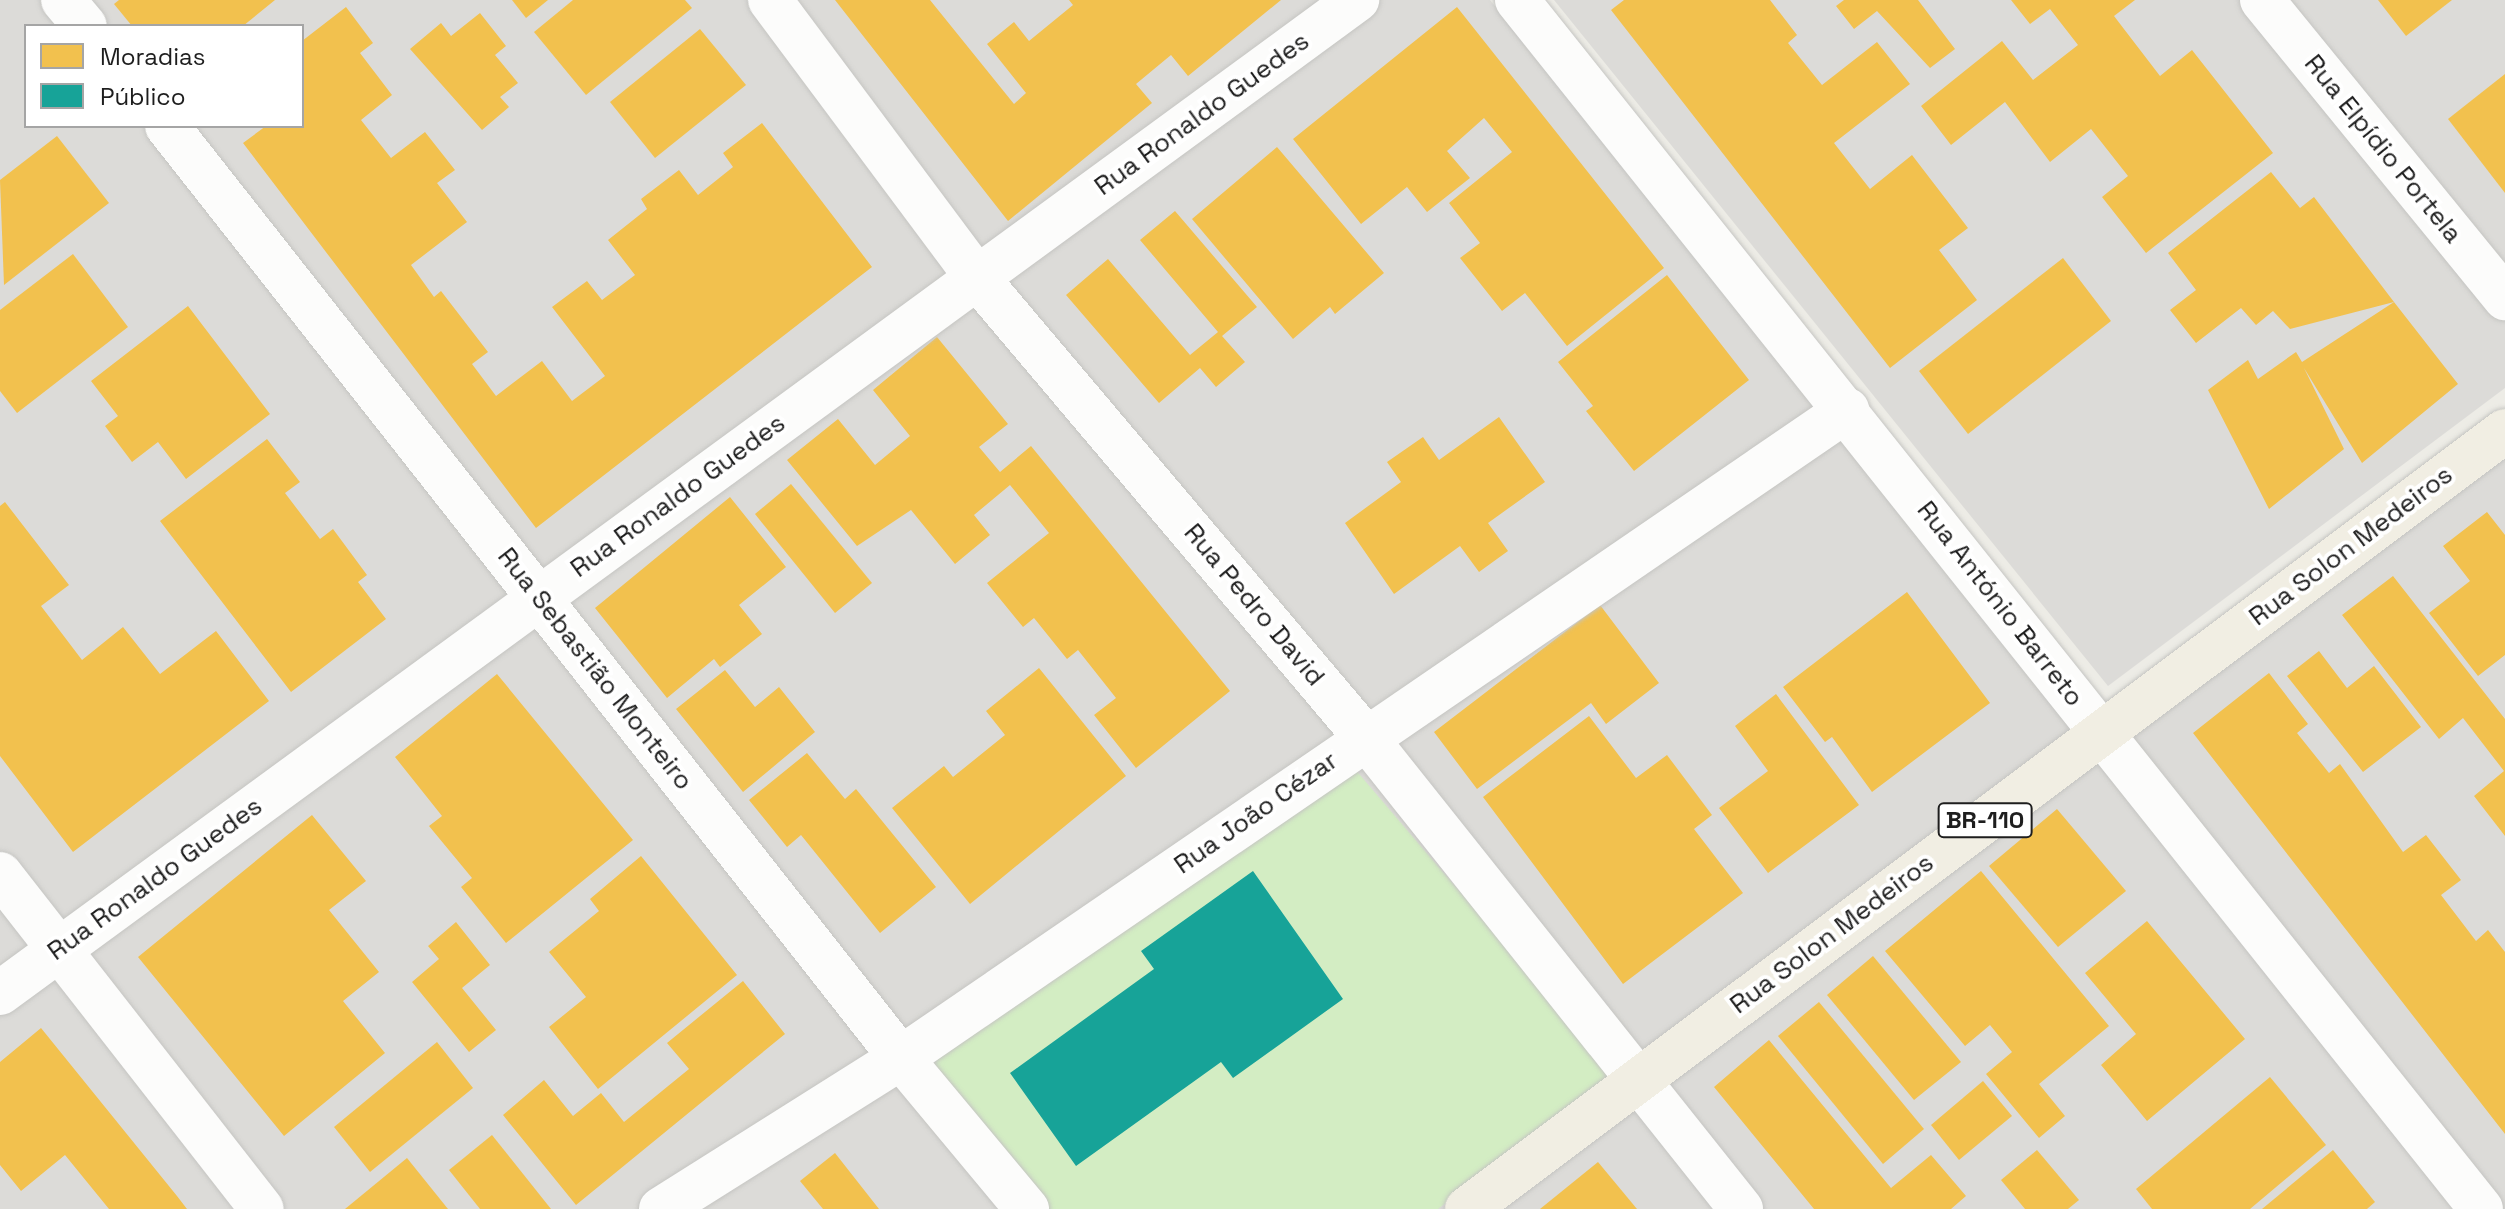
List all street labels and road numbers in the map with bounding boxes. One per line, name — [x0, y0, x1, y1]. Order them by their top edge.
street label: Rua Ronaldo Guedes — [1089, 26, 1315, 202]
street label: Rua Elpídio Portela — [2297, 49, 2469, 249]
street label: Rua Ronaldo Guedes — [565, 408, 791, 584]
street label: Rua Solon Medeiros — [2243, 459, 2459, 633]
street label: Rua António Barreto — [1910, 495, 2090, 713]
street label: Rua Pedro David — [1177, 518, 1331, 692]
street label: Rua Sebastião Monteiro — [491, 542, 699, 796]
street label: Rua João Cézar — [1168, 745, 1344, 881]
street label: Rua Ronaldo Guedes — [42, 791, 268, 967]
road number: BR-110 — [1937, 800, 2033, 840]
street label: Rua Solon Medeiros — [1724, 847, 1940, 1021]

